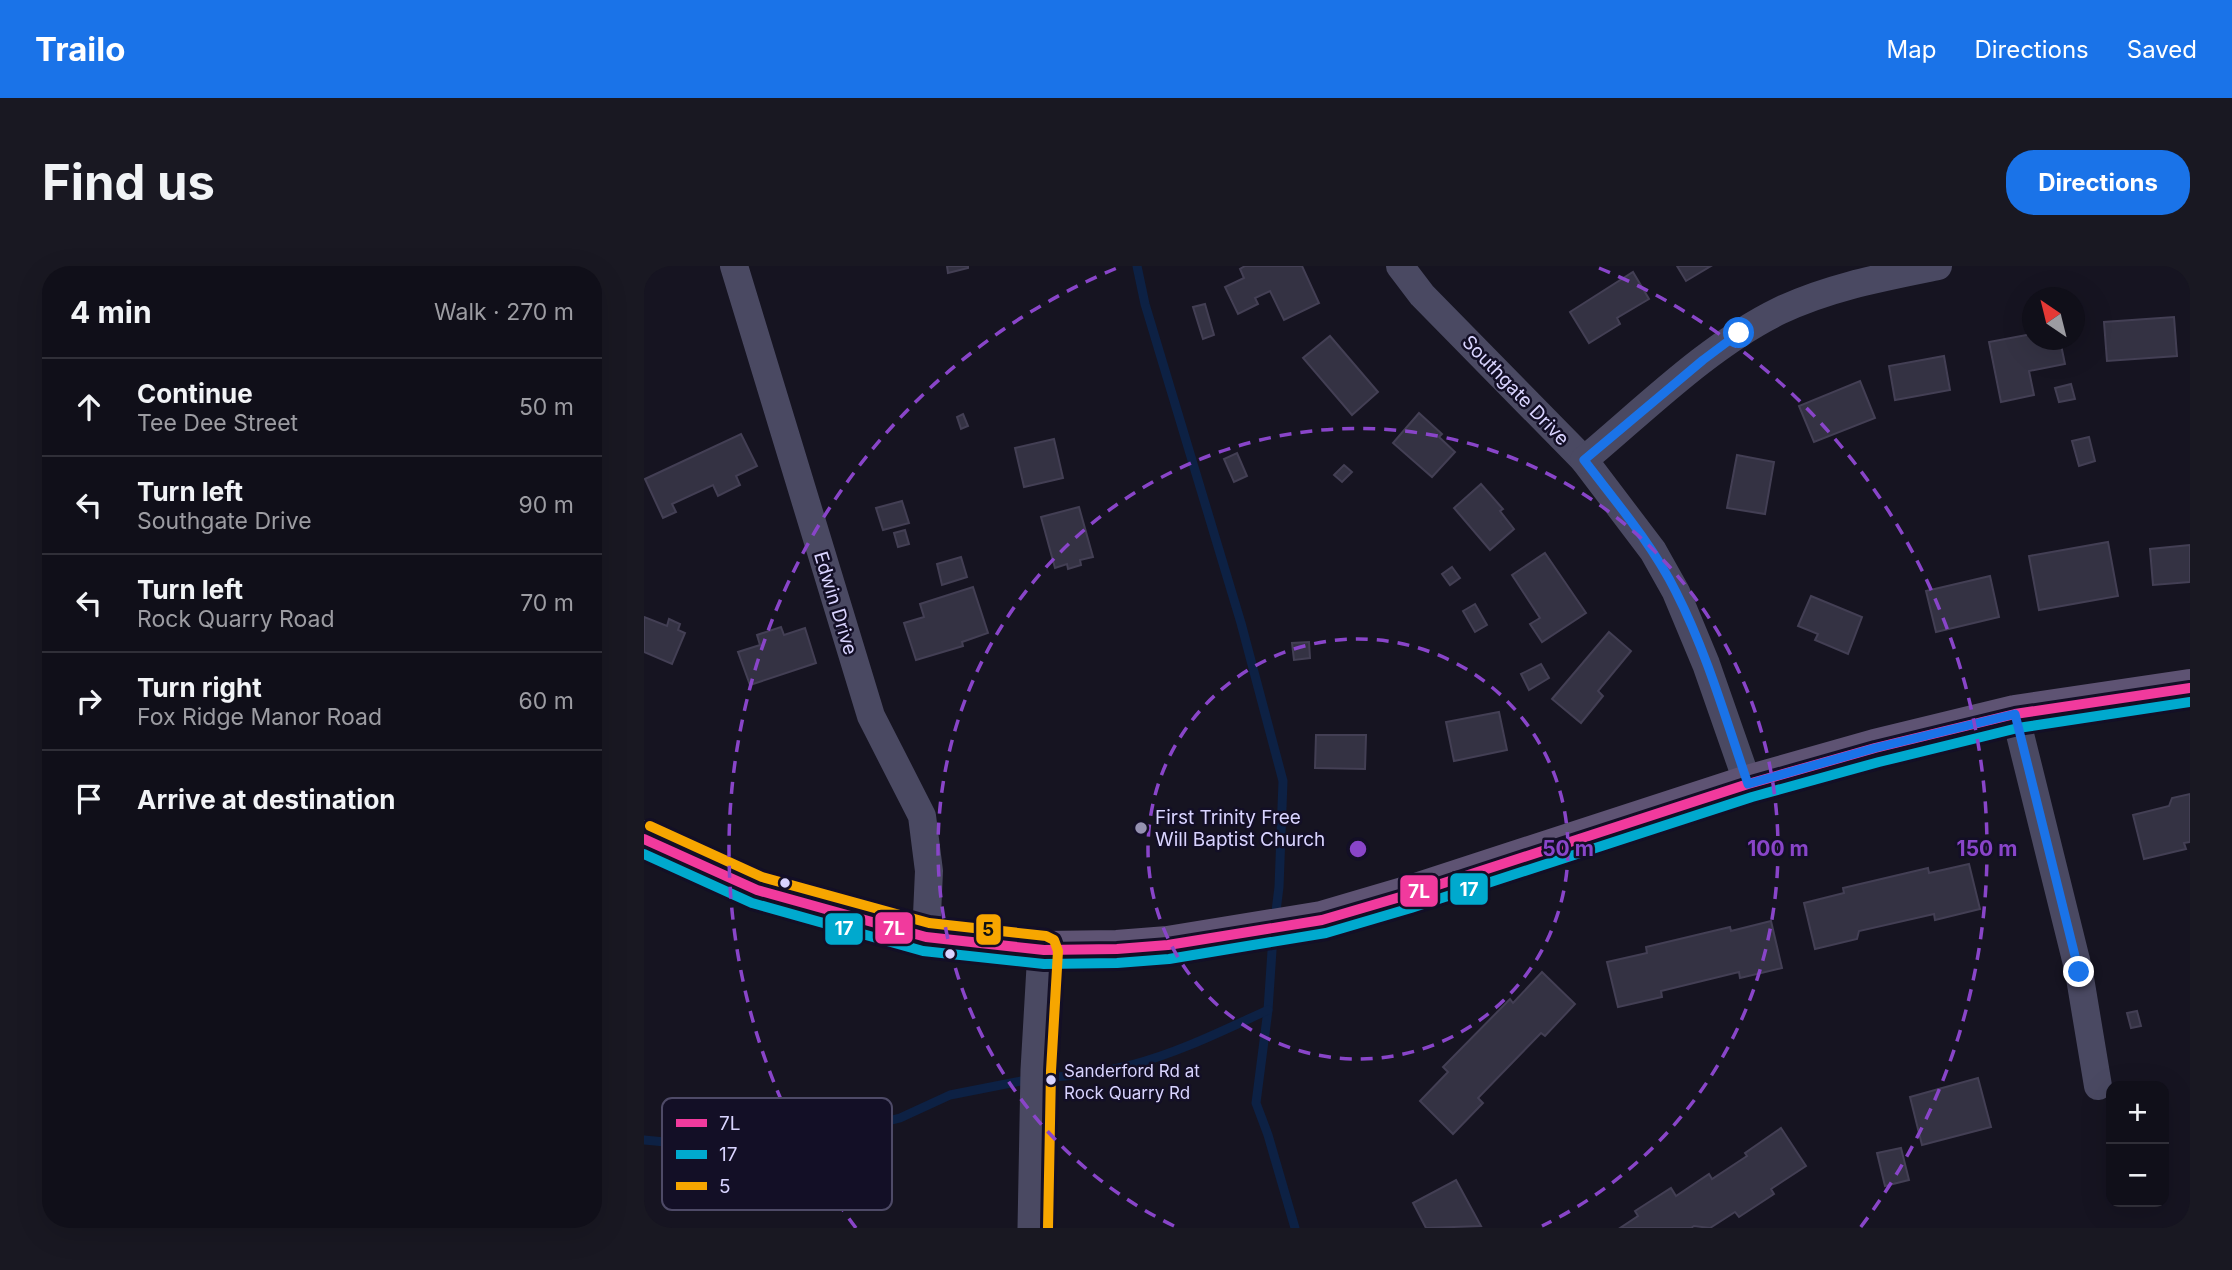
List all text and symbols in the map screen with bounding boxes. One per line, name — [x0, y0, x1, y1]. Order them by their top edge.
text: Trailo — [35, 29, 125, 69]
text: Map — [1887, 35, 1936, 64]
text: Directions — [1974, 35, 2089, 64]
text: Saved — [2127, 35, 2197, 64]
button: Directions — [2006, 150, 2190, 215]
text: Find us — [42, 153, 215, 212]
north arrow — [2022, 287, 2085, 350]
text: 4 min — [70, 294, 152, 330]
text: Walk · 270 m — [434, 298, 574, 326]
route start — [1723, 317, 1754, 348]
street label: Southgate Drive — [1457, 330, 1574, 450]
text: Continue — [137, 378, 253, 409]
icon: ahead — [70, 388, 108, 426]
text: 50 m — [519, 393, 574, 421]
text: Tee Dee Street — [137, 409, 298, 437]
text: Turn left — [137, 476, 243, 507]
icon: left — [70, 486, 108, 524]
text: 90 m — [519, 491, 574, 519]
text: Southgate Drive — [137, 507, 312, 535]
street label: Edwin Drive — [809, 549, 862, 658]
text: Turn left — [137, 574, 243, 605]
icon: left — [70, 584, 108, 622]
text: 70 m — [520, 589, 574, 617]
text: Rock Quarry Road — [137, 605, 335, 633]
text: Turn right — [137, 672, 262, 703]
icon: right — [70, 682, 108, 720]
text: 60 m — [519, 687, 574, 715]
text: Fox Ridge Manor Road — [137, 703, 382, 731]
icon: arrive — [70, 780, 108, 818]
text: Arrive at destination — [137, 784, 396, 815]
place label: First Trinity Free Will Baptist Church — [1155, 806, 1325, 851]
marker: First Trinity Free Will Baptist Church — [1133, 820, 1149, 836]
text: 50 m — [1542, 836, 1594, 861]
text: 100 m — [1747, 836, 1809, 861]
text: 150 m — [1957, 836, 2017, 861]
centre of rings — [1346, 837, 1370, 861]
line badge: 17 — [1449, 872, 1489, 906]
line badge: 7L — [1399, 874, 1439, 908]
unlabelled marker — [778, 876, 792, 890]
text: 17 — [1459, 878, 1479, 901]
text: 7L — [1408, 880, 1430, 903]
line badge: 7L — [874, 911, 914, 945]
line badge: 17 — [824, 912, 864, 946]
line badge: 5 — [975, 913, 1002, 946]
text: 17 — [834, 917, 854, 940]
text: 7L — [883, 917, 905, 940]
text: 5 — [982, 918, 994, 941]
unlabelled marker — [943, 947, 957, 961]
route end — [2063, 956, 2094, 987]
place label: Sanderford Rd at Rock Quarry Rd — [1064, 1061, 1200, 1103]
marker: Sanderford Rd at Rock Quarry Rd — [1044, 1073, 1058, 1087]
map controls — [2106, 1081, 2169, 1207]
button: + — [2106, 1081, 2169, 1144]
legend — [662, 1098, 892, 1210]
text: 7L — [719, 1112, 741, 1135]
text: 17 — [719, 1143, 737, 1166]
button: − — [2106, 1144, 2169, 1207]
text: 5 — [719, 1175, 731, 1198]

